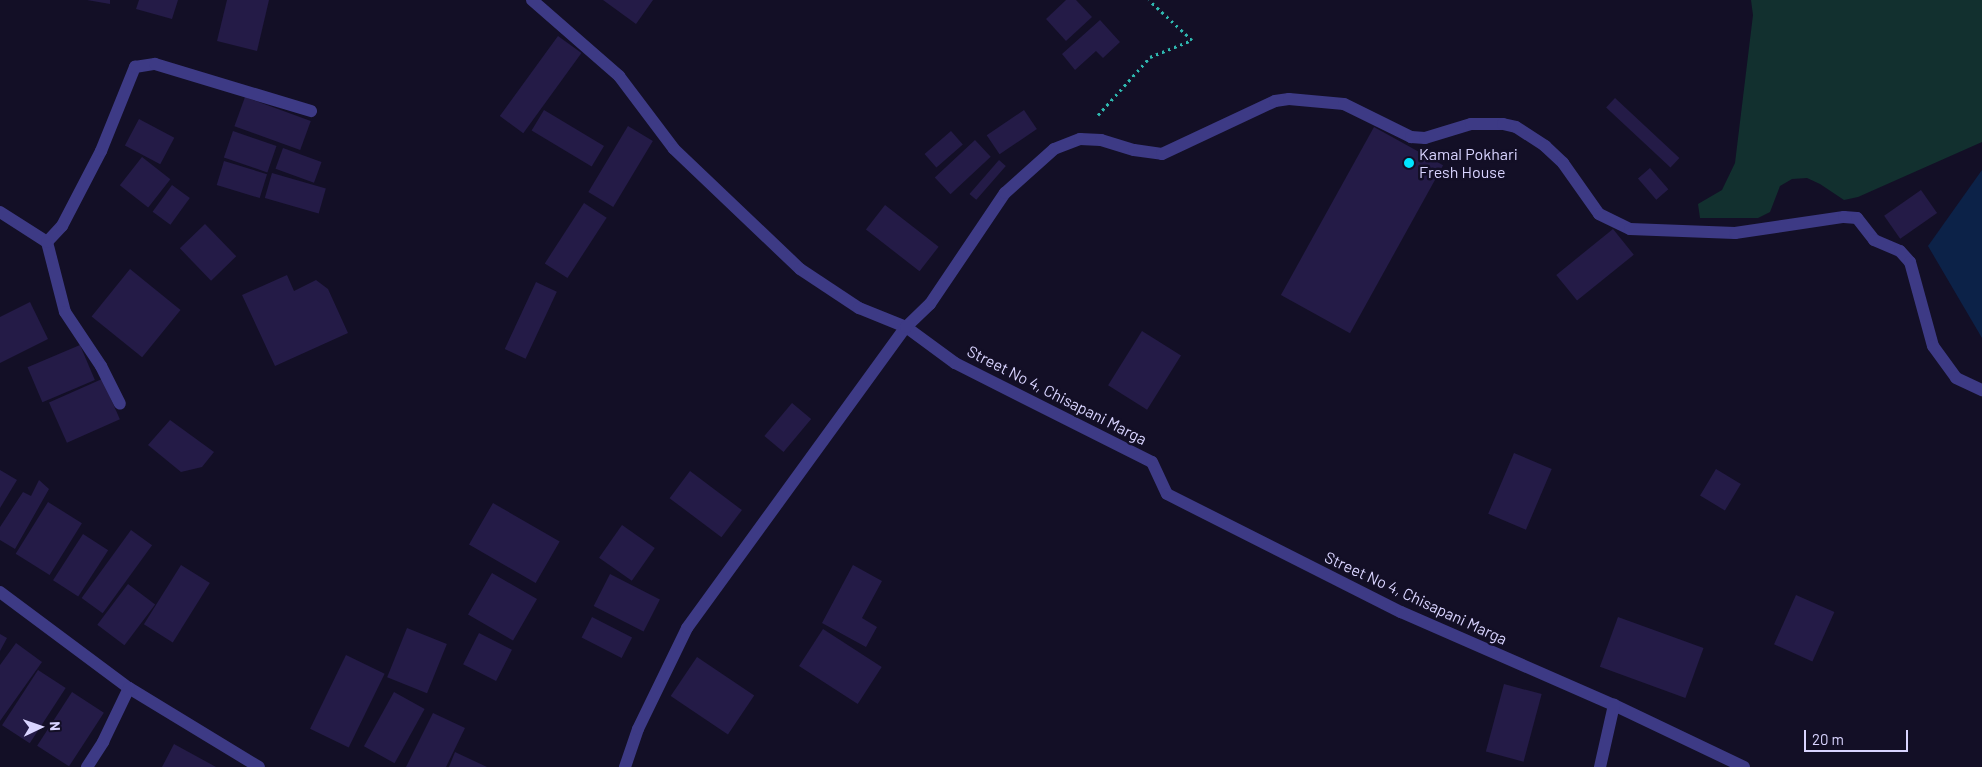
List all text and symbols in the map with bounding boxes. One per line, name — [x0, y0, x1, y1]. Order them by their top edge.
place label: Kamal Pokhari Fresh House — [1419, 144, 1518, 182]
marker: Kamal Pokhari Fresh House — [1403, 157, 1415, 169]
street label: Street No 4, Chisapani Marga — [964, 341, 1150, 449]
street label: Street No 4, Chisapani Marga — [1322, 547, 1510, 649]
north arrow — [15, 702, 65, 752]
scale bar — [1807, 720, 1911, 752]
text: N — [47, 721, 64, 731]
text: 20 m — [1812, 730, 1844, 748]

